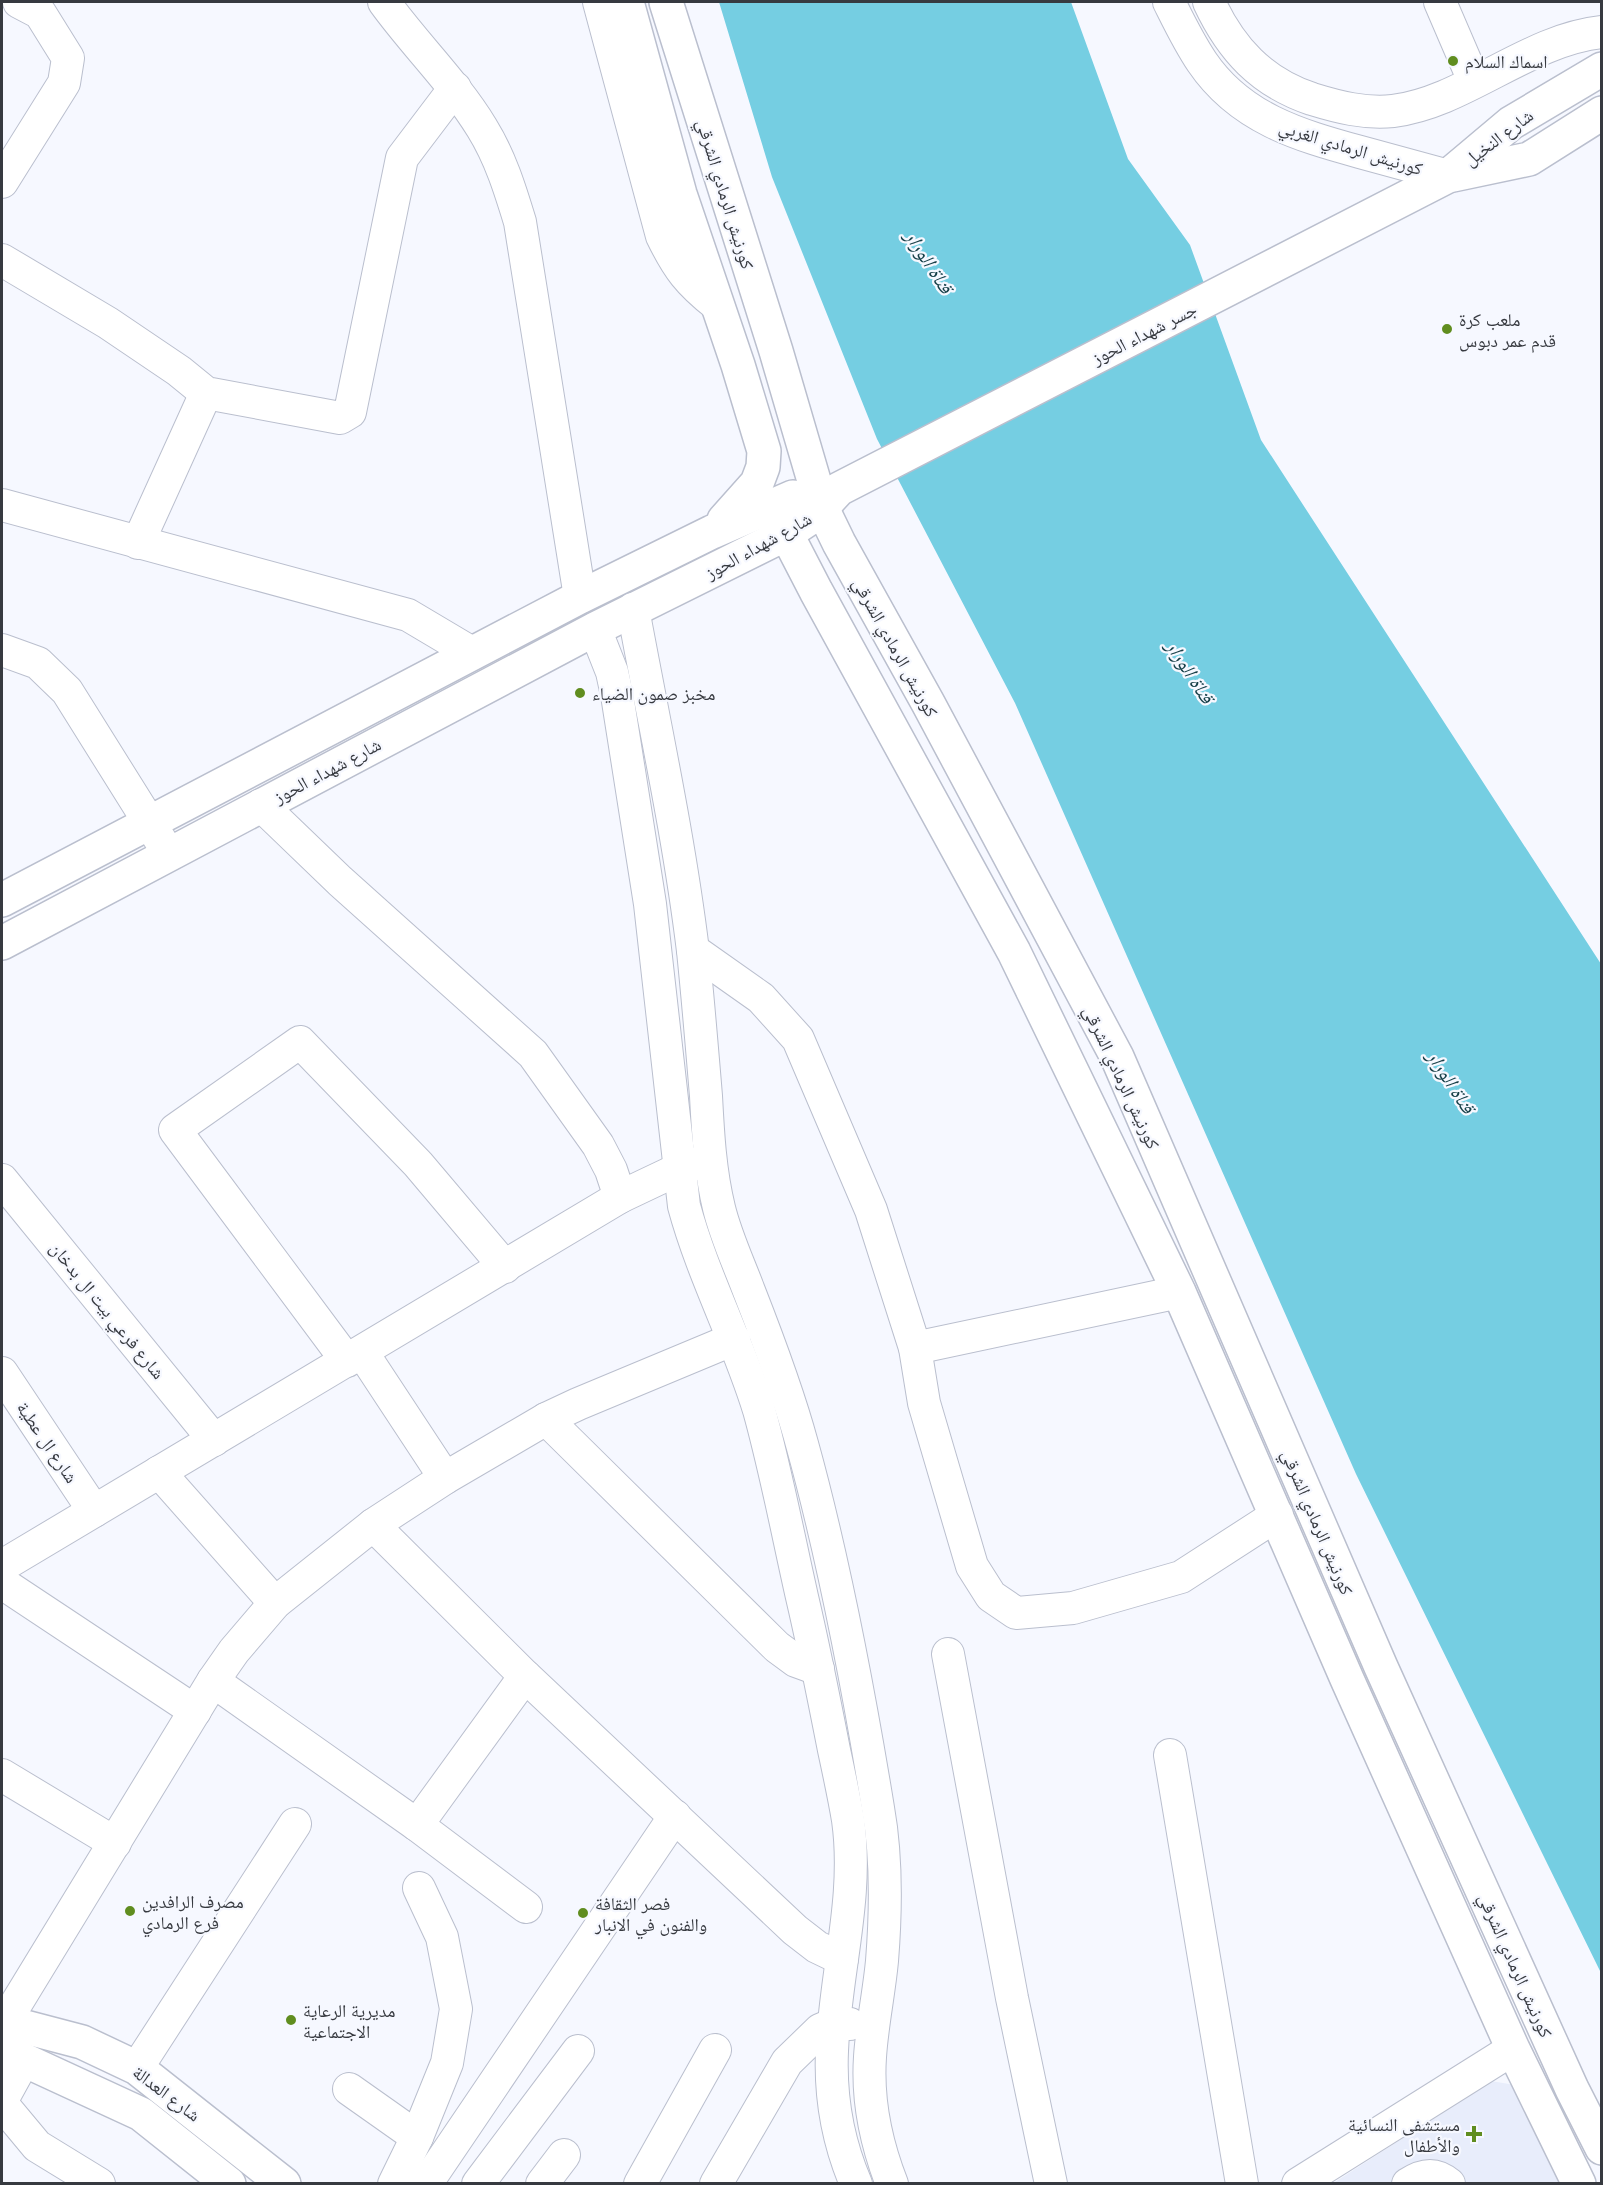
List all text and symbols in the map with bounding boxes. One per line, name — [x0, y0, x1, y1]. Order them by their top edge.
place label: اسماك السلام — [1465, 50, 1548, 74]
marker: اسماك السلام — [1446, 54, 1460, 68]
street label: شارع النخيل — [1459, 104, 1538, 171]
street label: كورنيش الرمادي الغربي — [1275, 115, 1426, 184]
street label: كورنيش الرمادي الشرقي — [688, 116, 759, 274]
water label: قناة الورار — [899, 223, 961, 300]
street label: جسر شهداء الحوز — [1087, 297, 1200, 369]
place label: ملعب كرة قدم عمر دبوس — [1459, 308, 1556, 353]
marker: ملعب كرة قدم عمر دبوس — [1440, 322, 1454, 336]
street label: شارع شهداء الحوز — [700, 507, 816, 585]
street label: كورنيش الرمادي الشرقي — [845, 574, 944, 723]
water label: قناة الورار — [1160, 633, 1222, 710]
place label: مخبز صمون الضياء — [592, 682, 716, 705]
marker: مخبز صمون الضياء — [573, 686, 587, 700]
street label: شارع شهداء الحوز — [269, 733, 385, 809]
street label: كورنيش الرمادي الشرقي — [1075, 1002, 1165, 1155]
water label: قناة الورار — [1421, 1043, 1483, 1120]
street label: شارع فرعي بيت ال بدخان — [42, 1237, 170, 1386]
street label: شارع ال عطية — [12, 1397, 83, 1487]
street label: كورنيش الرمادي الشرقي — [1273, 1446, 1359, 1600]
street label: كورنيش الرمادي الشرقي — [1470, 1889, 1558, 2043]
place label: مصرف الرافدين فرع الرمادي — [142, 1890, 244, 1938]
place label: فصر الثقافة والفنون في الانبار — [594, 1892, 707, 1940]
marker: مصرف الرافدين فرع الرمادي — [123, 1904, 137, 1918]
marker: فصر الثقافة والفنون في الانبار — [576, 1906, 590, 1920]
place label: مديرية الرعاية الاجتماعية — [303, 1999, 395, 2042]
marker: مديرية الرعاية الاجتماعية — [284, 2013, 298, 2027]
street label: شارع العدالة — [128, 2060, 205, 2126]
place label: مستشفى النسائية والأطفال — [1348, 2113, 1460, 2157]
marker: مستشفى النسائية والأطفال — [1465, 2125, 1483, 2143]

